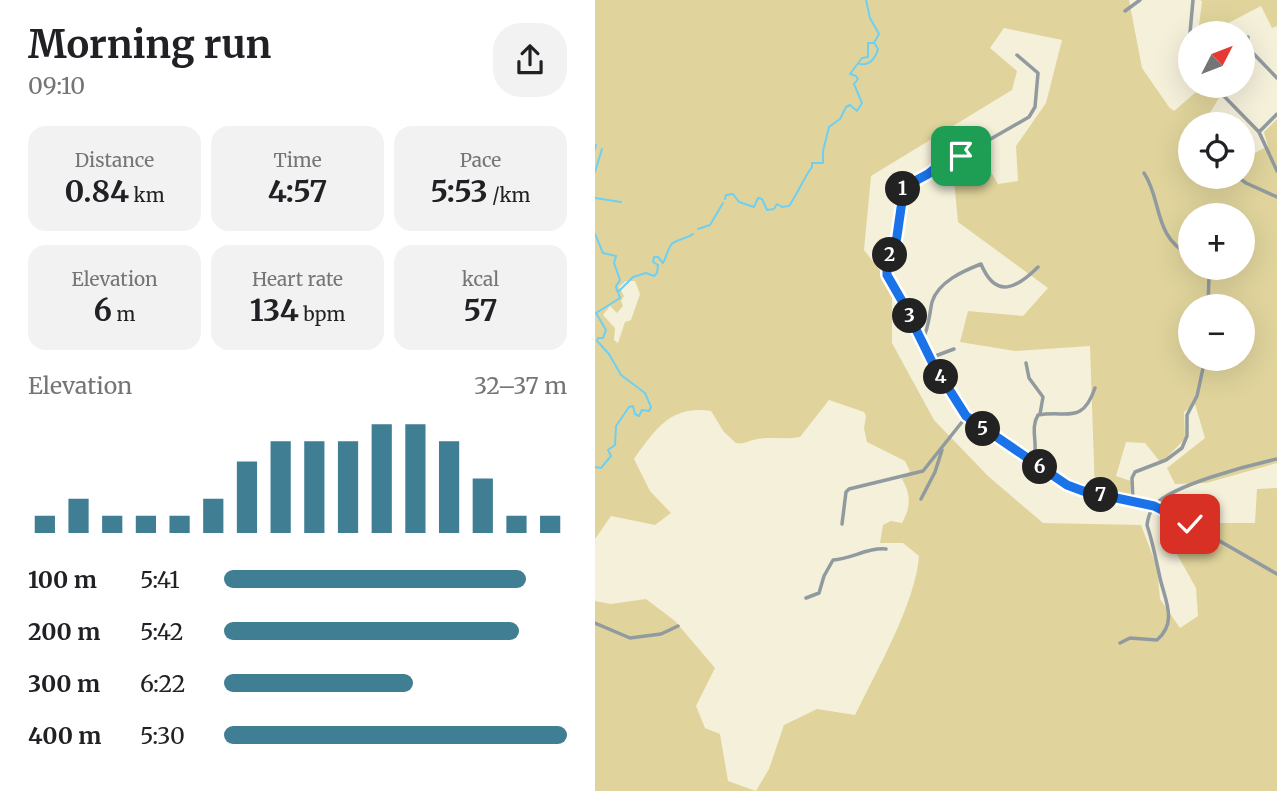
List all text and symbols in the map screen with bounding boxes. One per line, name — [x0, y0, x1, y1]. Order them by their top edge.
text: Morning run — [28, 21, 271, 68]
north arrow — [1178, 21, 1255, 98]
map controls — [1178, 21, 1255, 371]
button: share — [493, 23, 567, 97]
text: 09:10 — [28, 71, 85, 100]
button: locate — [1178, 112, 1255, 189]
pin — [931, 126, 991, 186]
icon: arrive — [942, 137, 980, 175]
text: Distance — [75, 148, 154, 172]
text: Time — [273, 148, 322, 172]
text: Pace — [460, 148, 501, 172]
text: 0.84 — [64, 172, 129, 210]
text: 4:57 — [268, 172, 327, 210]
text: 5:53 — [431, 172, 488, 210]
pin: 1 — [885, 172, 921, 206]
text: 1 — [898, 176, 907, 200]
text: km — [129, 183, 165, 207]
text: /km — [488, 183, 531, 207]
button: + — [1178, 203, 1255, 280]
pin: 2 — [873, 238, 907, 272]
text: 2 — [884, 242, 895, 266]
text: Elevation — [71, 267, 158, 291]
text: Heart rate — [252, 267, 343, 291]
text: kcal — [462, 267, 499, 291]
text: 6 — [94, 291, 112, 329]
text: 134 — [250, 291, 299, 329]
text: 57 — [463, 291, 498, 329]
button: − — [1178, 294, 1255, 371]
pin: 3 — [893, 298, 927, 334]
text: m — [112, 302, 135, 326]
text: bpm — [299, 302, 345, 326]
text: 3 — [904, 303, 915, 327]
pin: 4 — [923, 360, 959, 394]
text: 4 — [934, 364, 947, 388]
text: Elevation — [28, 371, 132, 400]
text: 32–37 m — [474, 371, 567, 400]
pin: 5 — [965, 412, 1001, 446]
text: 5 — [977, 416, 988, 440]
pin: 6 — [1023, 449, 1057, 484]
text: 6 — [1034, 454, 1045, 478]
pin: 7 — [1084, 477, 1119, 512]
text: 7 — [1095, 482, 1106, 506]
pin — [1160, 494, 1220, 554]
icon: check — [1171, 505, 1209, 543]
text: 100 m — [28, 565, 97, 594]
text: 5:41 — [140, 565, 180, 594]
text: 200 m — [28, 617, 100, 646]
text: 5:42 — [140, 617, 183, 646]
text: 300 m — [28, 669, 100, 698]
text: 6:22 — [140, 669, 185, 698]
text: 400 m — [28, 721, 102, 750]
text: 5:30 — [140, 721, 185, 750]

